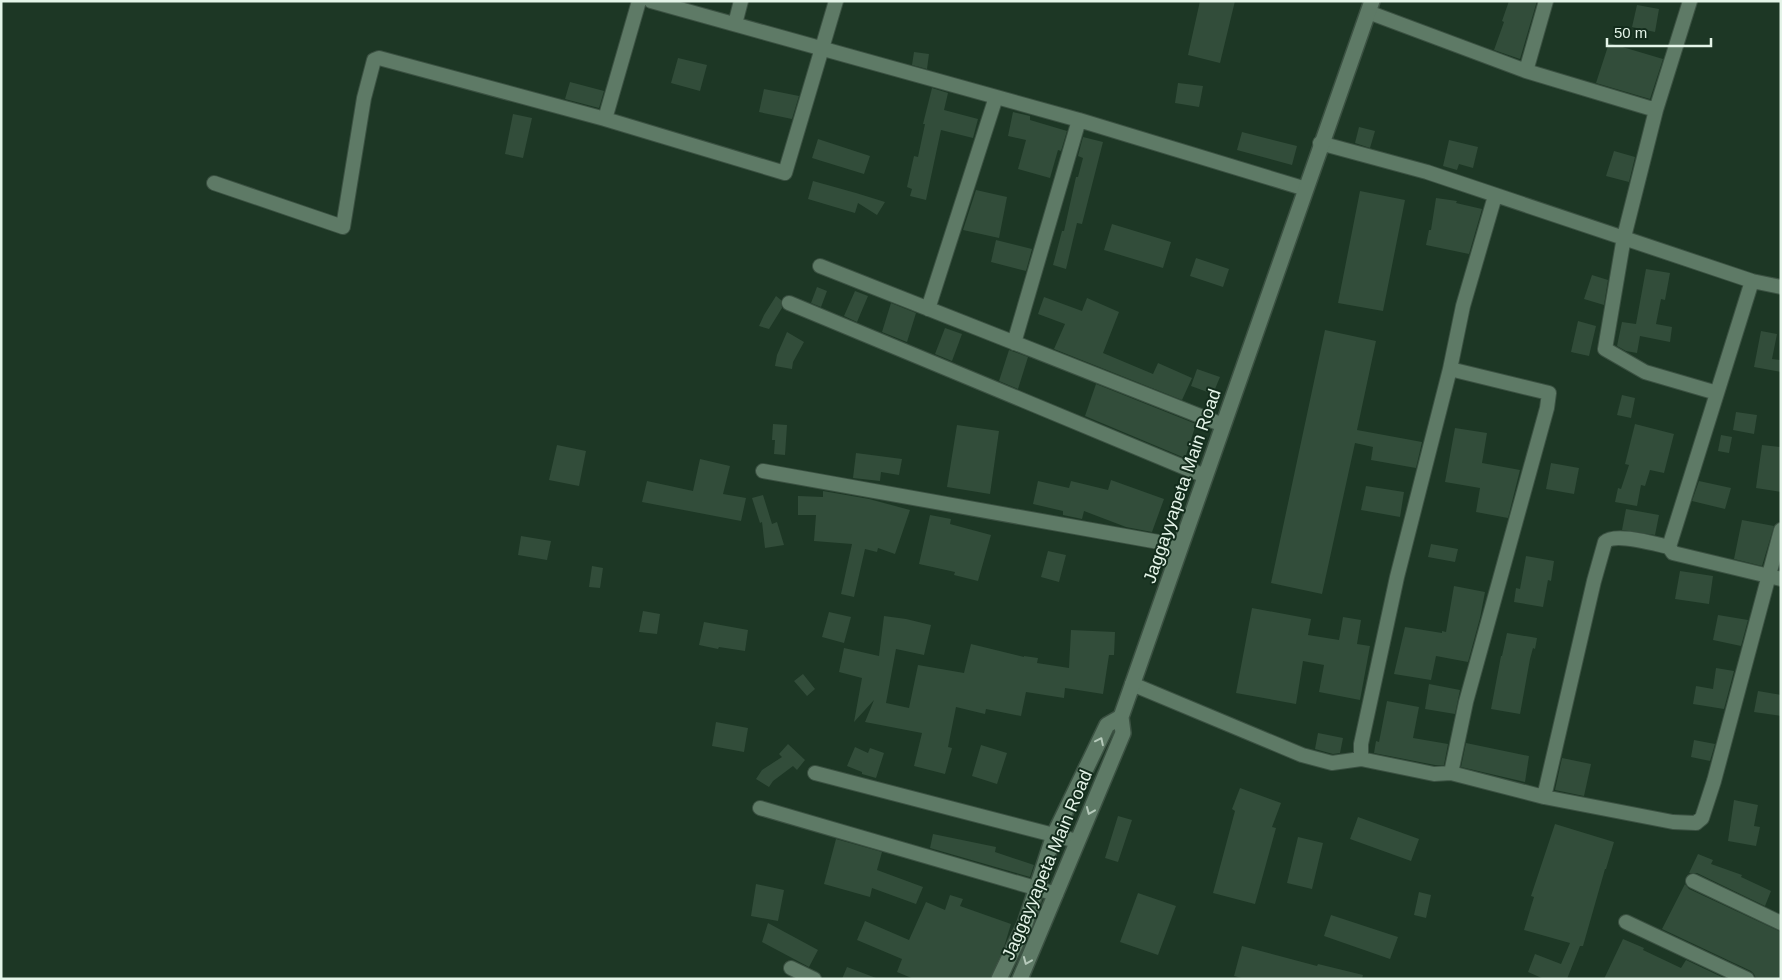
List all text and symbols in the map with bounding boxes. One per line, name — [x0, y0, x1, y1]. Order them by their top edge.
scale bar — [1607, 15, 1711, 47]
text: 50 m — [1614, 24, 1647, 41]
street label: Jaggayyapeta Main Road — [1139, 386, 1225, 586]
one-way arrow — [1093, 737, 1104, 746]
street label: Jaggayyapeta Main Road — [998, 767, 1096, 963]
one-way arrow — [1085, 806, 1096, 815]
one-way arrow — [1023, 956, 1033, 965]

